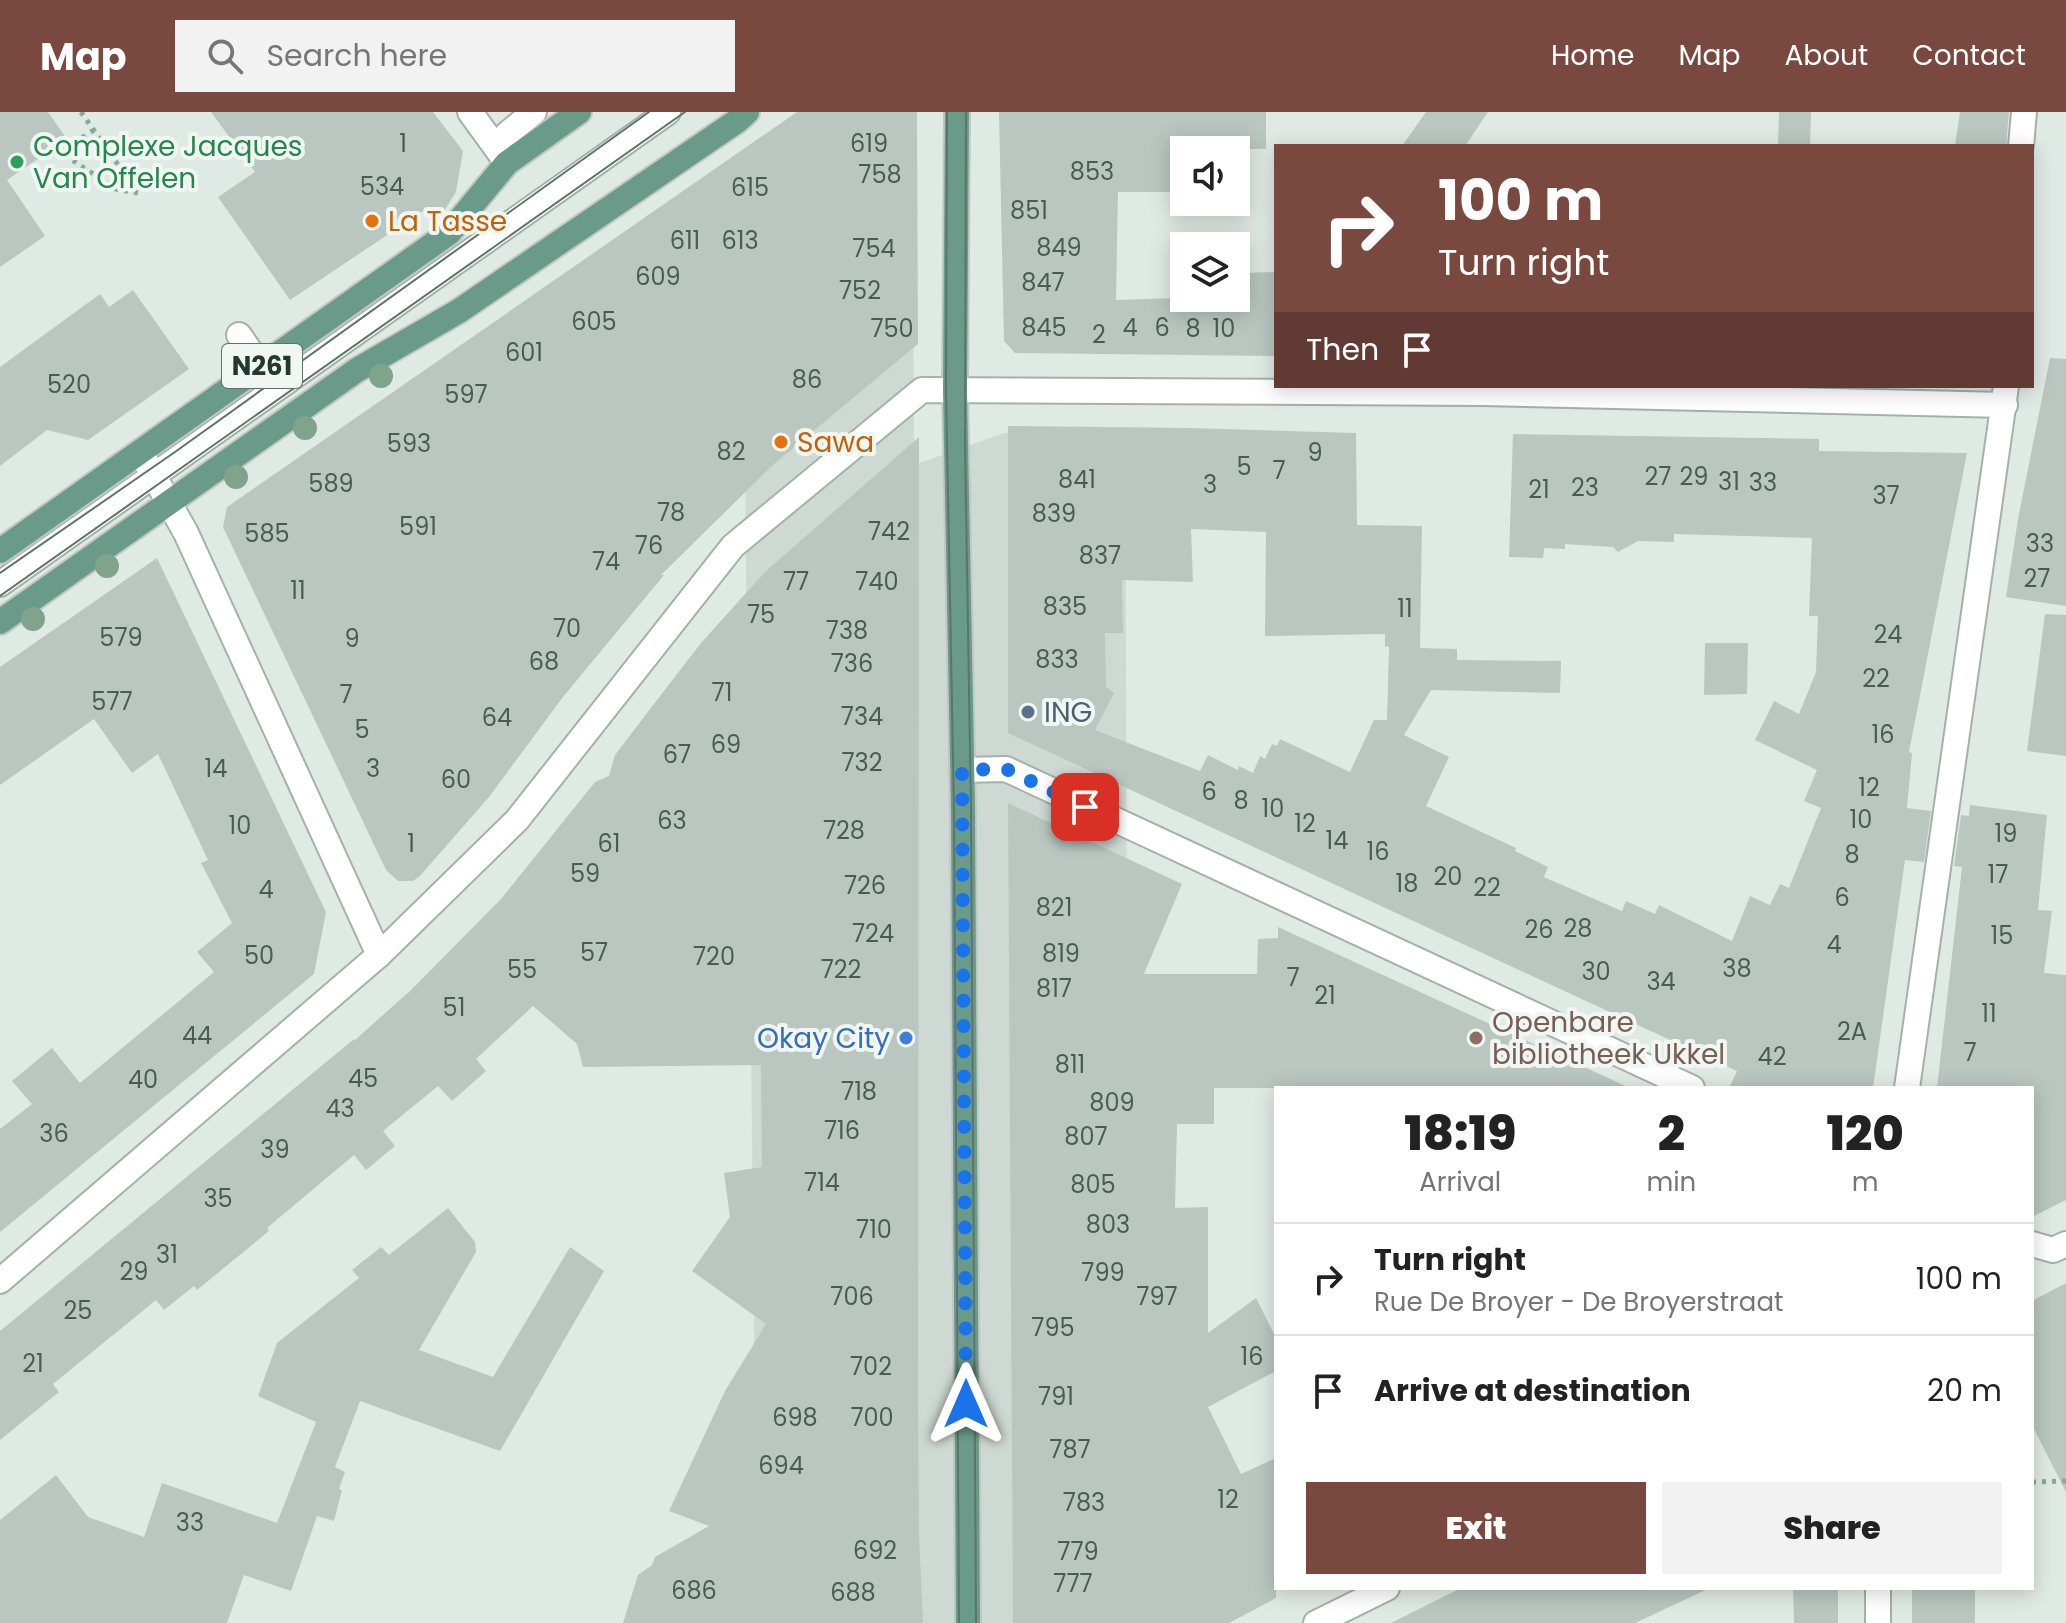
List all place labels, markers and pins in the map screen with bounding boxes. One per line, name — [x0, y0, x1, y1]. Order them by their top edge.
place label: Complexe Jacques Van Offelen — [33, 127, 302, 198]
marker: Complexe Jacques Van Offelen — [8, 153, 26, 171]
place label: La Tasse — [388, 202, 507, 241]
marker: La Tasse — [363, 212, 381, 230]
place label: Sawa — [797, 423, 874, 462]
marker: Sawa — [772, 433, 790, 451]
place label: ING — [1044, 693, 1092, 732]
marker: ING — [1019, 703, 1037, 721]
pin — [1051, 773, 1119, 841]
place label: Openbare bibliotheek Ukkel — [1492, 1003, 1725, 1074]
place label: Okay City — [757, 1019, 890, 1058]
marker: Okay City — [897, 1029, 915, 1047]
marker: Openbare bibliotheek Ukkel — [1467, 1029, 1485, 1047]

